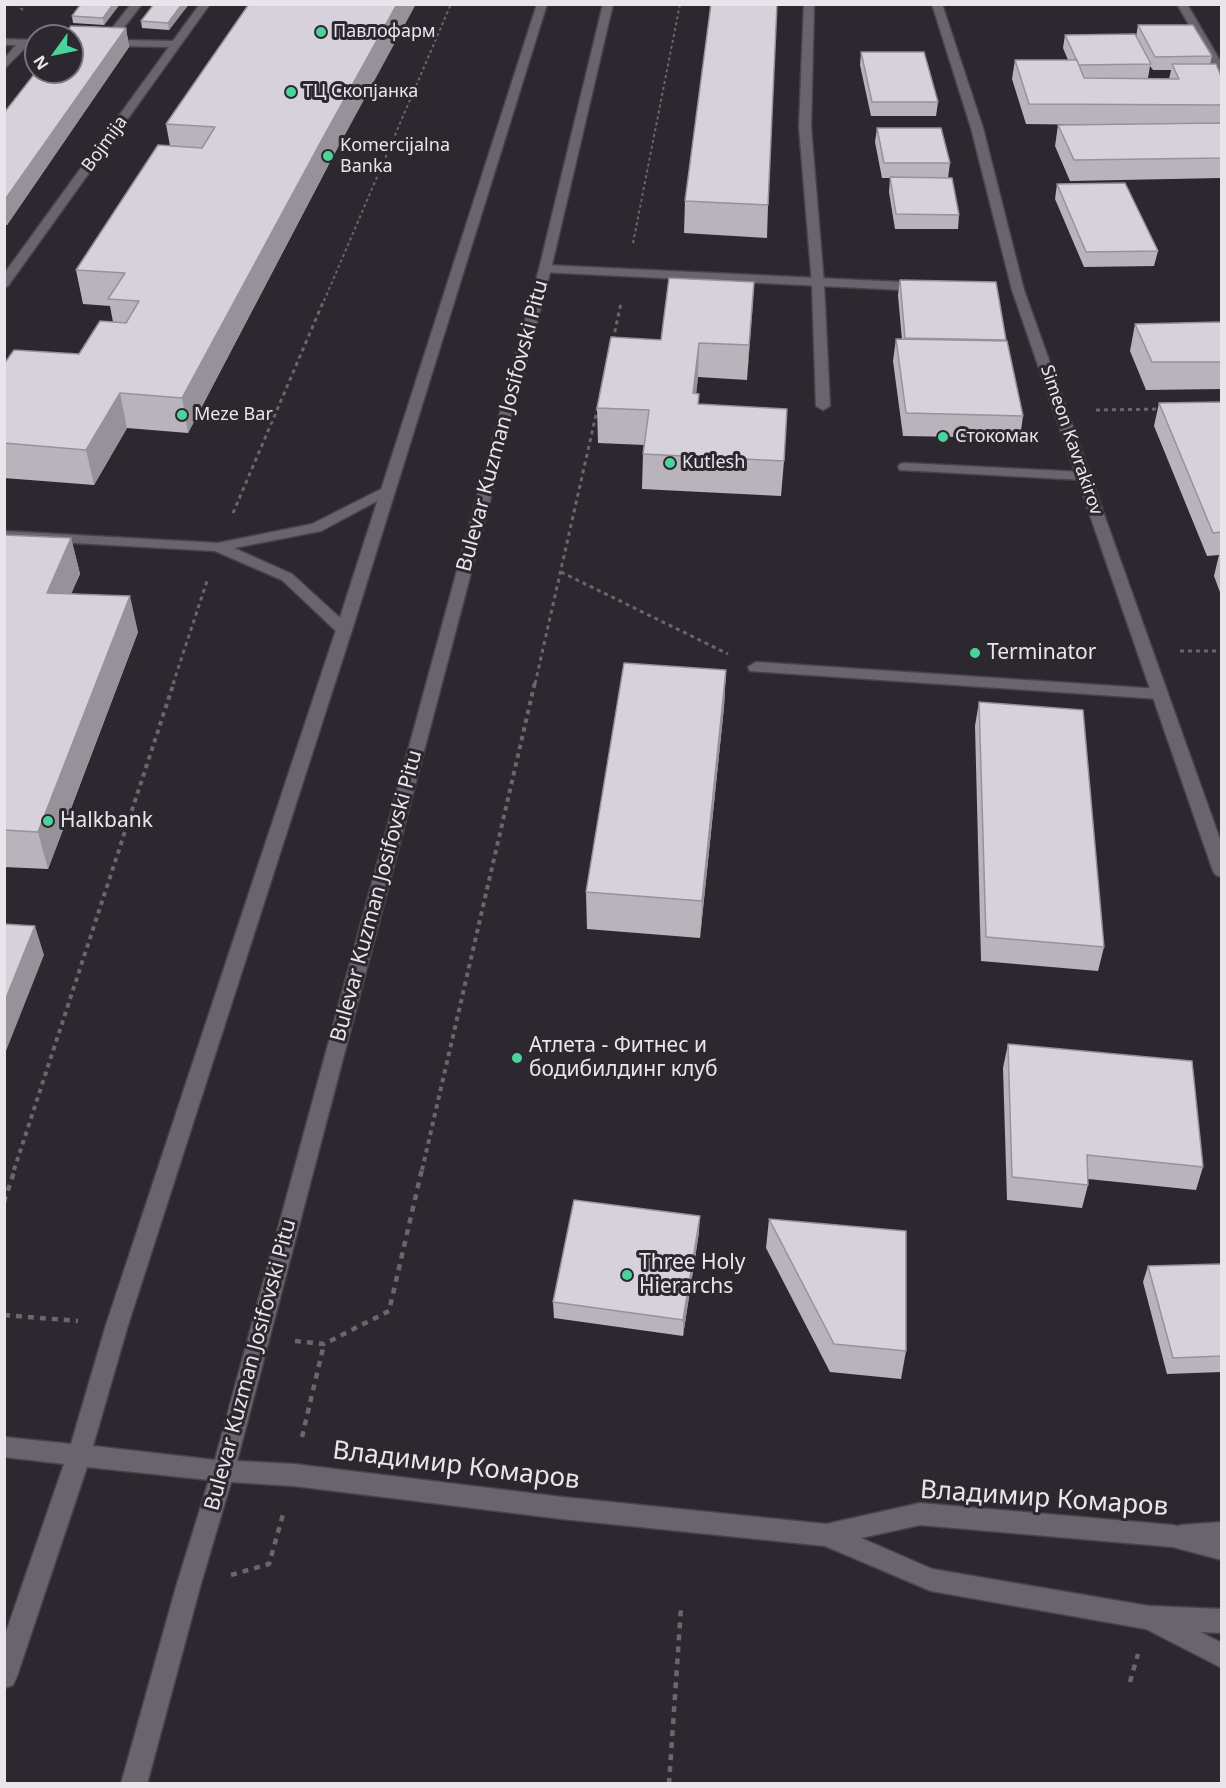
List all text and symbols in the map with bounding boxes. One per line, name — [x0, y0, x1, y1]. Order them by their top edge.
place label: Павлофарм — [333, 21, 436, 43]
north arrow — [24, 24, 84, 84]
marker: Павлофарм — [314, 25, 328, 39]
text: N — [28, 51, 53, 74]
place label: ТЦ Скопјанка — [303, 81, 418, 103]
marker: ТЦ Скопјанка — [284, 85, 298, 99]
street label: Bojmija — [78, 112, 132, 176]
place label: Komercijalna Banka — [340, 135, 450, 178]
marker: Komercijalna Banka — [321, 149, 335, 163]
street label: Bulevar Kuzman Josifovski Pitu — [452, 278, 554, 574]
street label: Simeon Kavrakirov — [1035, 362, 1107, 518]
place label: Meze Bar — [194, 404, 273, 426]
marker: Meze Bar — [175, 408, 189, 422]
place label: Стокомак — [955, 426, 1039, 448]
marker: Стокомак — [936, 430, 950, 444]
place label: Kutlesh — [682, 452, 745, 474]
marker: Kutlesh — [663, 456, 677, 470]
place label: Terminator — [987, 640, 1096, 666]
marker: Terminator — [968, 646, 982, 660]
street label: Bulevar Kuzman Josifovski Pitu — [326, 748, 428, 1044]
place label: Halkbank — [60, 808, 153, 834]
marker: Halkbank — [41, 814, 55, 828]
place label: Атлета - Фитнес и бодибилдинг клуб — [529, 1033, 718, 1083]
marker: Атлета - Фитнес и бодибилдинг клуб — [510, 1051, 524, 1065]
street label: Bulevar Kuzman Josifovski Pitu — [200, 1217, 302, 1513]
place label: Three Holy Hierarchs — [639, 1250, 745, 1300]
marker: Three Holy Hierarchs — [620, 1268, 634, 1282]
street label: Владимир Комаров — [331, 1435, 581, 1497]
street label: Владимир Комаров — [919, 1475, 1169, 1523]

